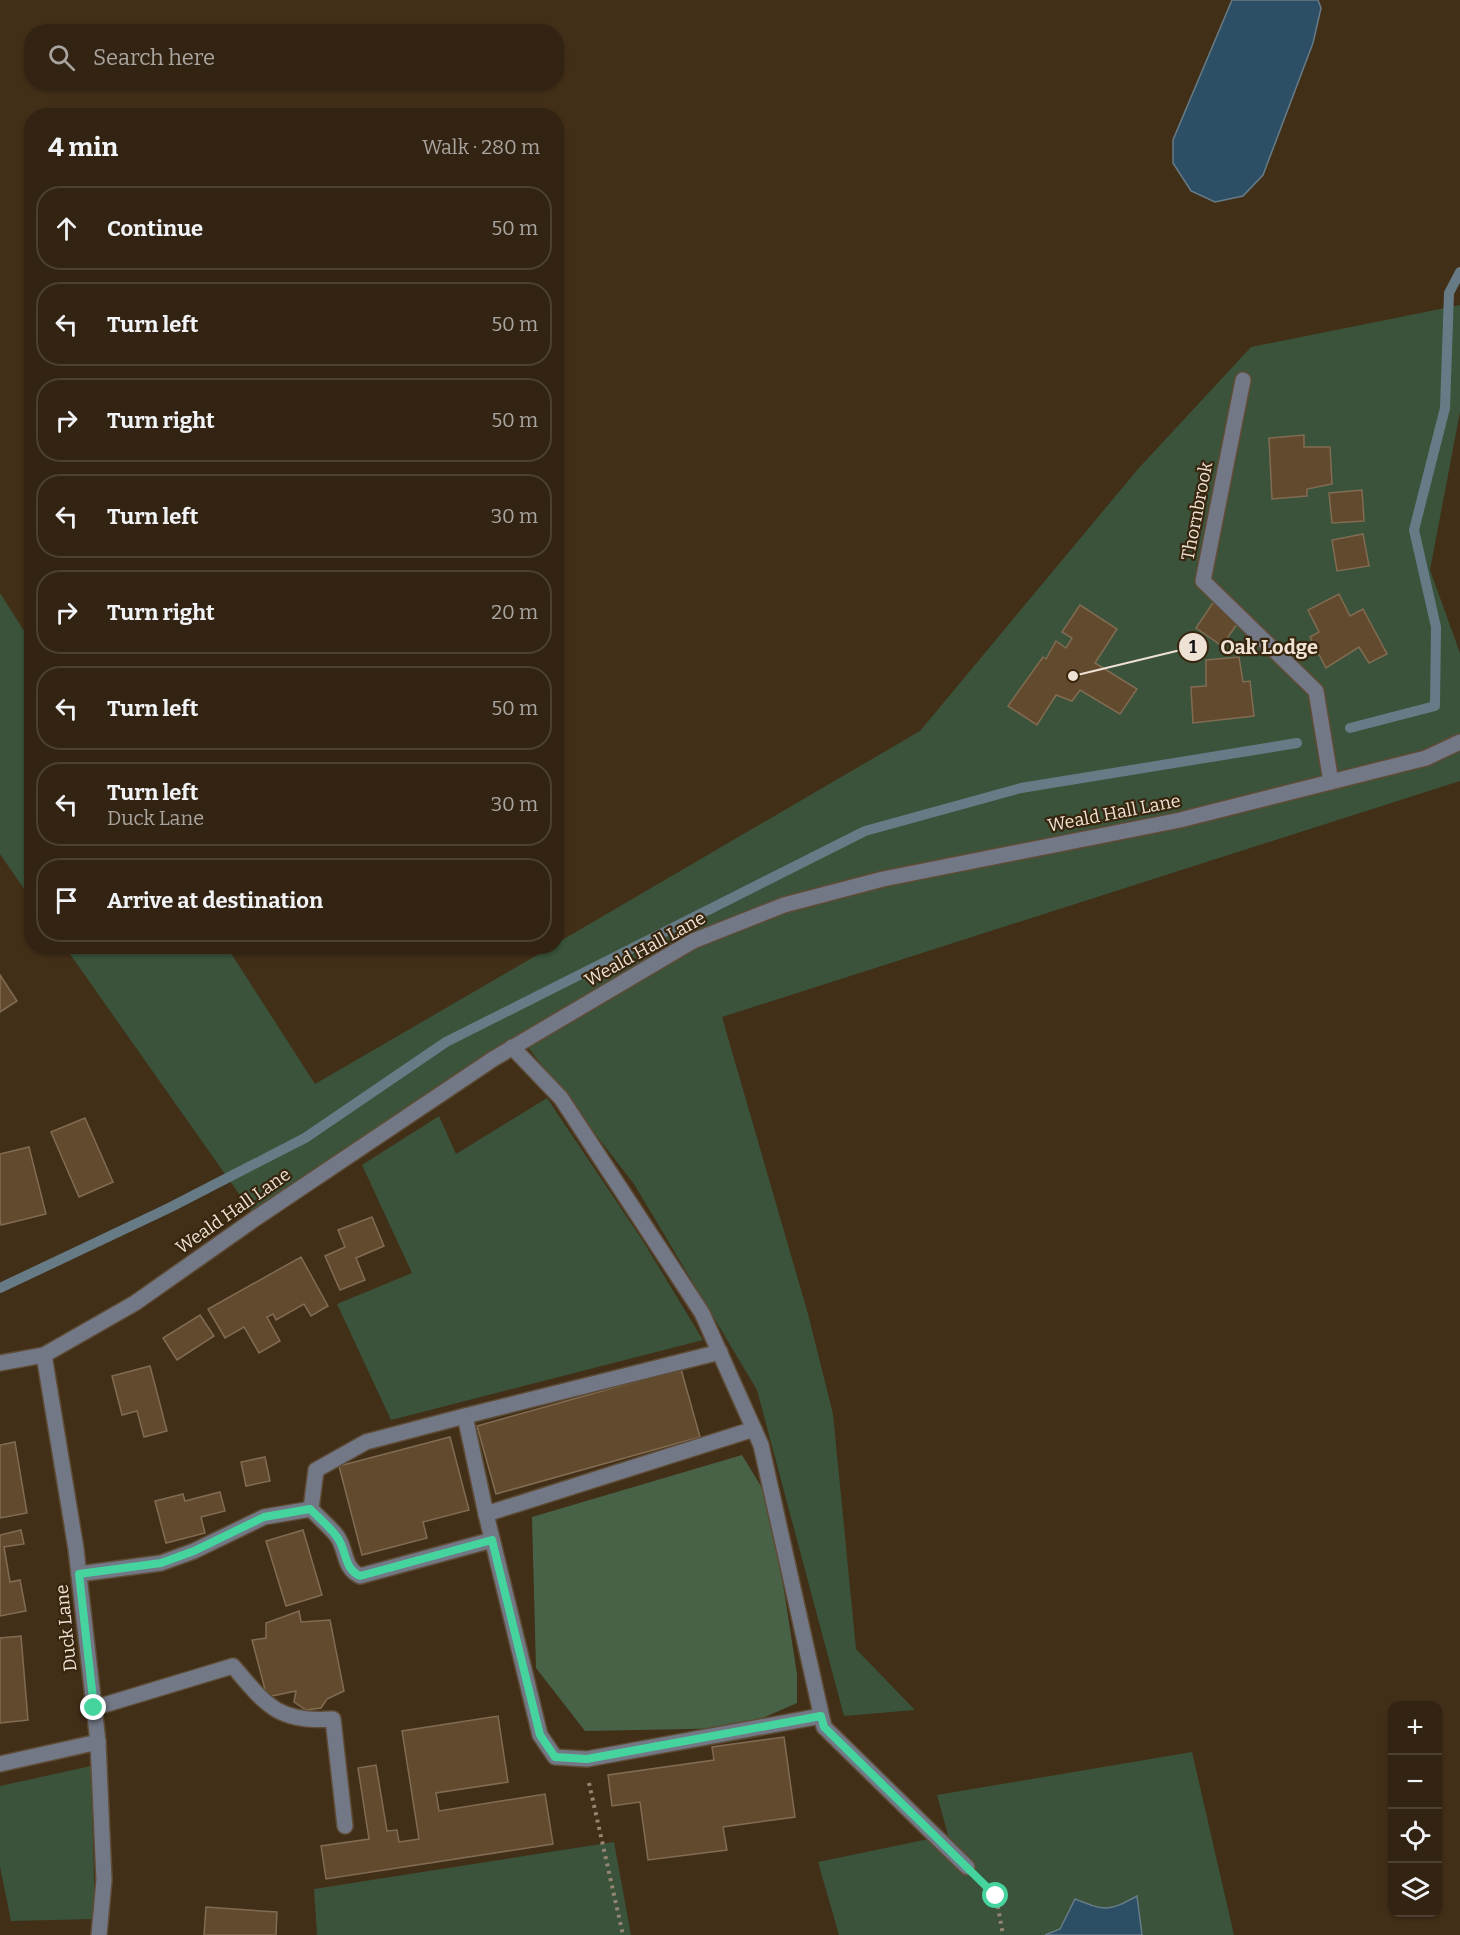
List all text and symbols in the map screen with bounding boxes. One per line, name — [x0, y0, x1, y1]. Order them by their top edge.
search box — [24, 24, 564, 90]
icon: search — [45, 41, 78, 74]
text: Search here — [93, 44, 215, 71]
text: 4 min — [48, 132, 118, 163]
text: Walk · 280 m — [422, 135, 540, 159]
icon: ahead — [50, 212, 83, 245]
text: Continue — [107, 215, 203, 242]
text: 50 m — [491, 216, 538, 240]
icon: left — [50, 308, 83, 341]
text: Turn left — [107, 311, 199, 338]
text: 50 m — [491, 312, 538, 336]
icon: right — [50, 404, 83, 437]
text: Turn right — [107, 407, 215, 434]
text: 50 m — [491, 408, 538, 432]
street label: Thornbrook — [1177, 459, 1217, 562]
icon: left — [50, 500, 83, 533]
text: Turn left — [107, 503, 199, 530]
text: 30 m — [491, 504, 538, 528]
icon: right — [50, 596, 83, 629]
text: Turn right — [107, 599, 215, 626]
text: 20 m — [491, 600, 538, 624]
callout: Oak Lodge — [1178, 628, 1330, 666]
text: Oak Lodge — [1220, 635, 1318, 659]
text: 1 — [1189, 636, 1197, 658]
icon: left — [50, 692, 83, 725]
text: Turn left — [107, 695, 199, 722]
text: 50 m — [491, 696, 538, 720]
text: Turn left — [107, 779, 199, 806]
icon: left — [50, 788, 83, 821]
street label: Weald Hall Lane — [1046, 789, 1182, 837]
text: 30 m — [491, 792, 538, 816]
text: Duck Lane — [107, 806, 204, 830]
icon: arrive — [50, 884, 83, 917]
text: Arrive at destination — [107, 887, 323, 914]
street label: Weald Hall Lane — [581, 907, 709, 991]
street label: Weald Hall Lane — [171, 1163, 295, 1259]
street label: Duck Lane — [50, 1583, 82, 1673]
route end — [80, 1694, 106, 1720]
map controls — [1388, 1701, 1442, 1917]
button: + — [1388, 1701, 1442, 1755]
button: − — [1388, 1755, 1442, 1809]
button: locate — [1388, 1809, 1442, 1863]
button: layers — [1388, 1863, 1442, 1917]
route start — [982, 1882, 1008, 1908]

